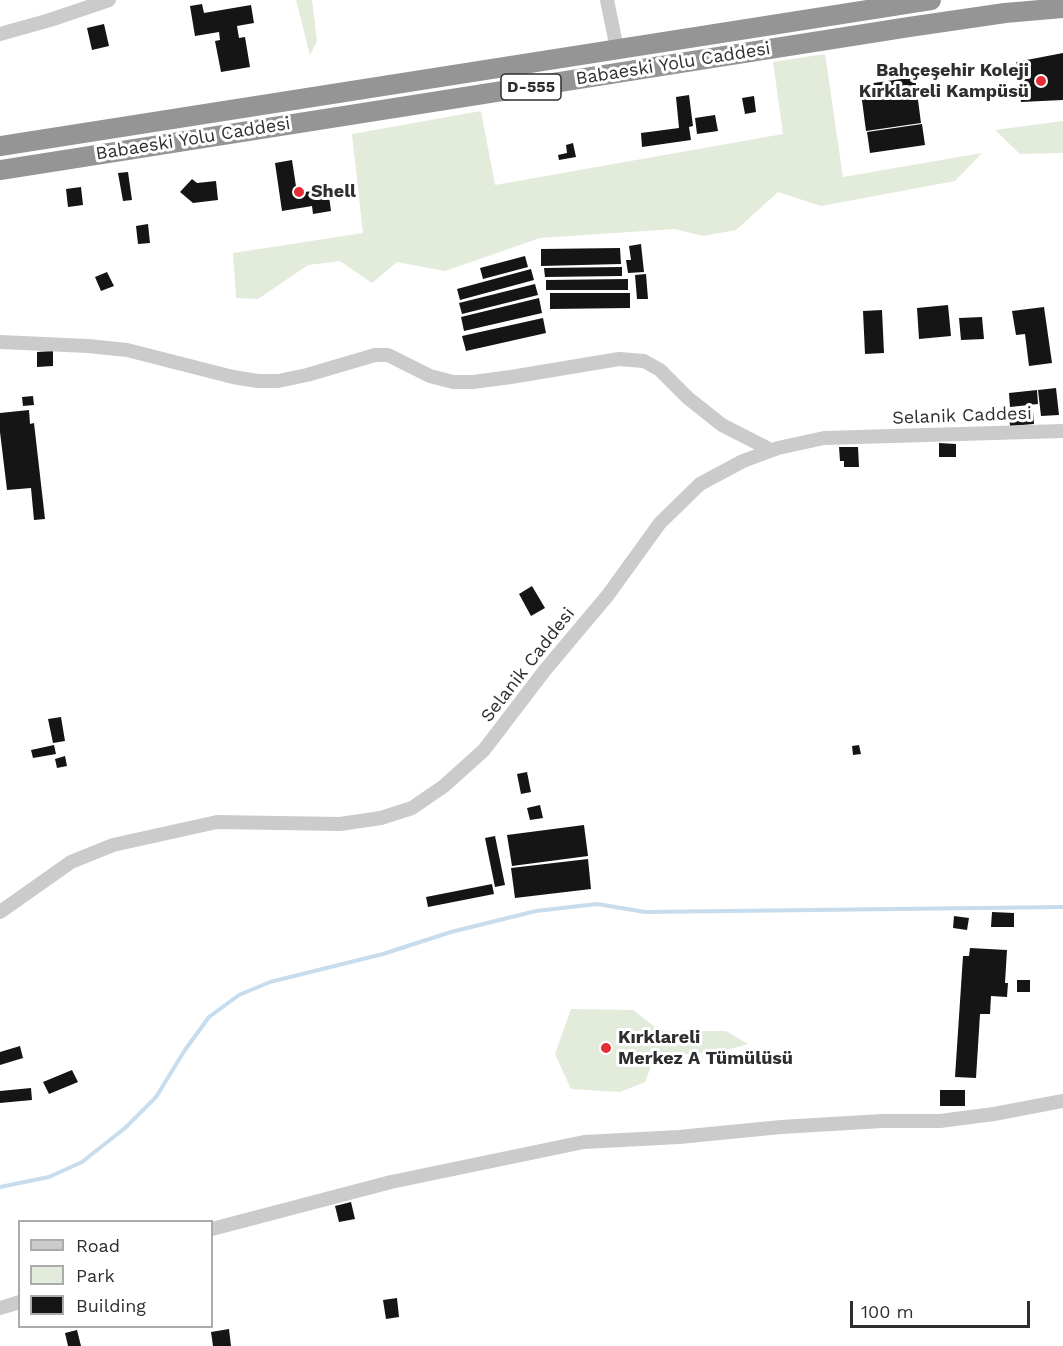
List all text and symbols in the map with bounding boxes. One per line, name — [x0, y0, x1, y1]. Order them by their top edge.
street label: Babaeski Yolu Caddesi — [574, 38, 772, 90]
place label: Bahçeşehir Koleji Kırklareli Kampüsü — [859, 60, 1029, 103]
road number: D-555 — [501, 74, 561, 100]
marker: Bahçeşehir Koleji Kırklareli Kampüsü — [1034, 74, 1048, 88]
street label: Babaeski Yolu Caddesi — [94, 113, 292, 165]
place label: Shell — [311, 181, 356, 203]
marker: Shell — [292, 185, 306, 199]
street label: Selanik Caddesi — [892, 403, 1032, 429]
street label: Selanik Caddesi — [476, 603, 580, 727]
place label: Kırklareli Merkez A Tümülüsü — [618, 1027, 793, 1070]
marker: Kırklareli Merkez A Tümülüsü — [599, 1041, 613, 1055]
legend — [18, 1220, 213, 1328]
text: Road — [76, 1235, 120, 1256]
text: Park — [76, 1265, 115, 1286]
scale bar — [853, 1289, 1033, 1327]
text: Building — [76, 1295, 146, 1316]
text: 100 m — [861, 1301, 914, 1322]

